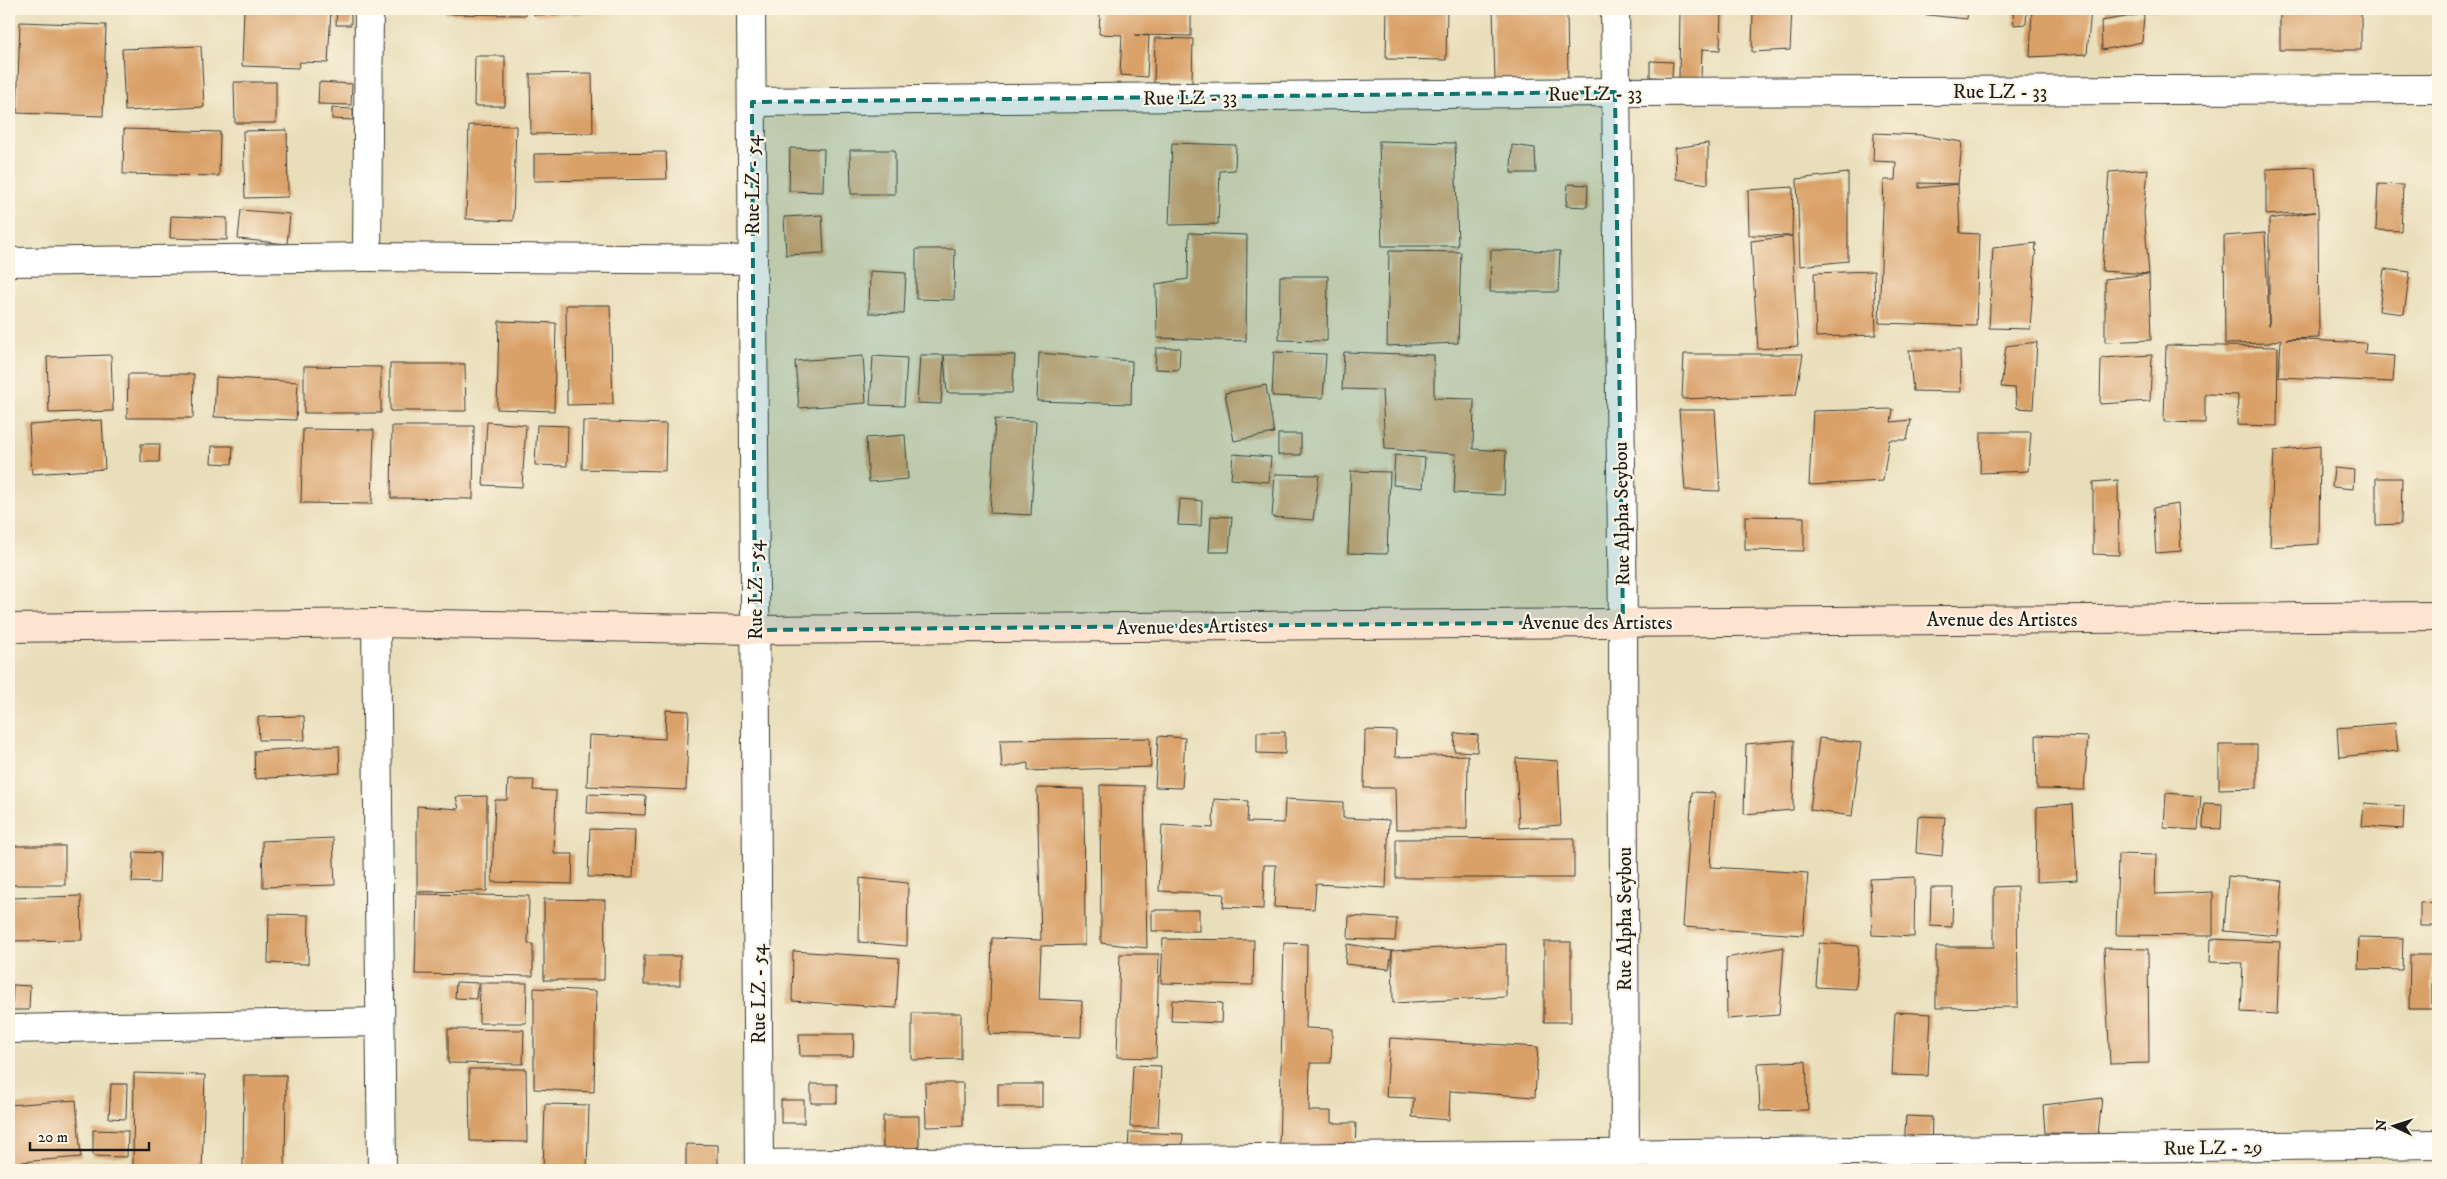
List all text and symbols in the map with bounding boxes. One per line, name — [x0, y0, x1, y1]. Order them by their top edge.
street label: Rue LZ - 33 — [1953, 80, 2047, 105]
street label: Rue LZ - 33 — [1548, 81, 1642, 108]
street label: Rue LZ - 33 — [1143, 85, 1237, 112]
street label: Rue LZ - 54 — [741, 135, 766, 235]
street label: Rue Alpha Seybou — [1609, 442, 1636, 586]
street label: Rue LZ - 54 — [744, 540, 769, 640]
street label: Avenue des Artistes — [1927, 608, 2078, 633]
street label: Avenue des Artistes — [1522, 611, 1673, 636]
street label: Avenue des Artistes — [1116, 614, 1268, 641]
street label: Rue Alpha Seybou — [1613, 847, 1638, 991]
street label: Rue LZ - 54 — [747, 944, 772, 1044]
north arrow — [2370, 1102, 2420, 1152]
text: N — [2373, 1118, 2391, 1132]
scale bar — [30, 1119, 149, 1151]
text: 20 m — [38, 1128, 68, 1147]
street label: Rue LZ - 29 — [2163, 1135, 2263, 1162]

